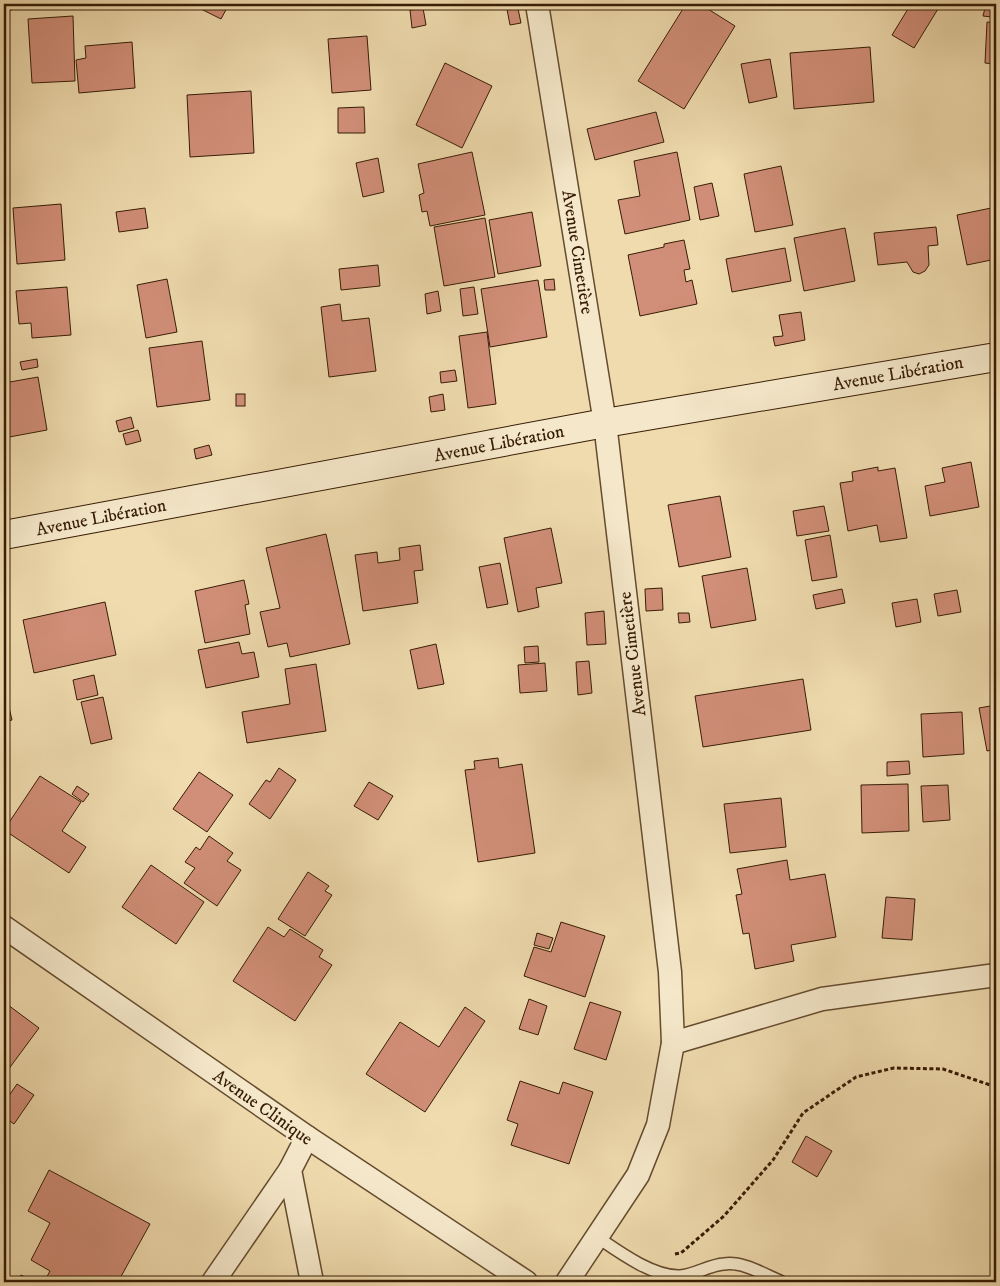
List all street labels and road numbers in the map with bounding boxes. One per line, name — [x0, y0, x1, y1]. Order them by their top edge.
street label: Avenue Cimetière — [556, 189, 598, 316]
street label: Avenue Libération — [831, 352, 966, 396]
street label: Avenue Libération — [432, 420, 567, 467]
street label: Avenue Libération — [34, 494, 169, 541]
street label: Avenue Cimetière — [614, 590, 652, 717]
street label: Avenue Clinique — [208, 1065, 317, 1150]

